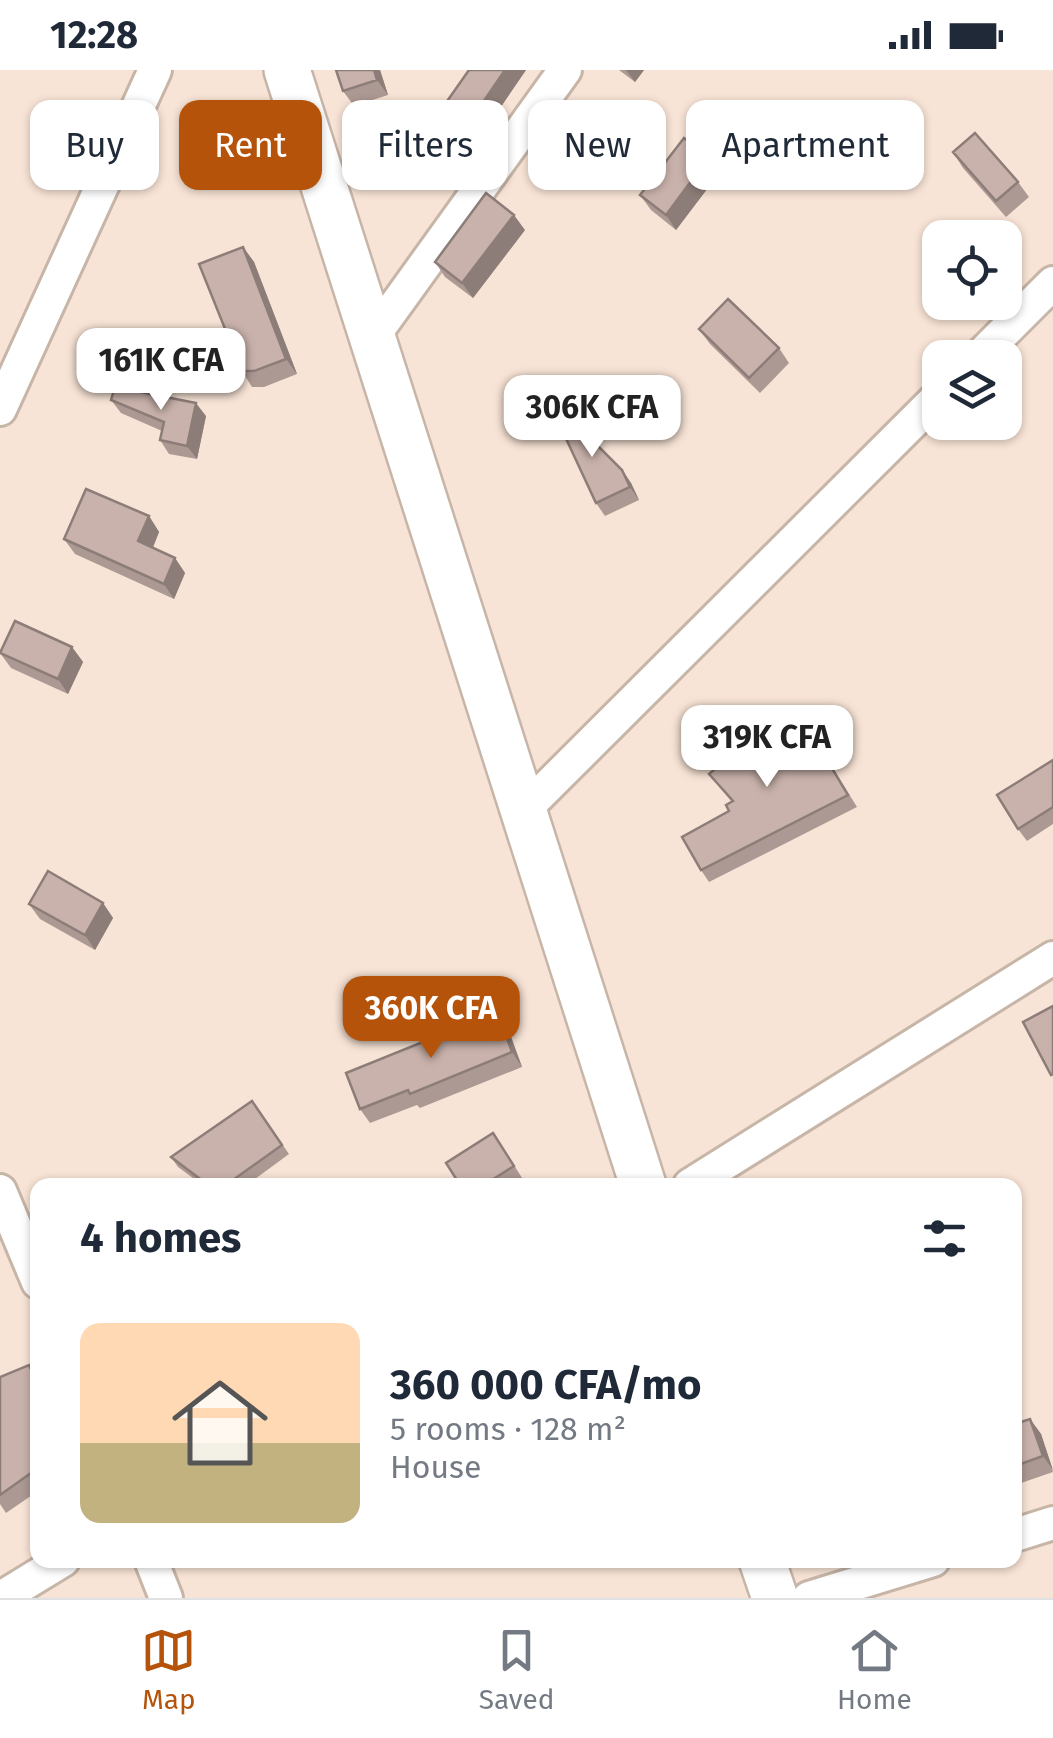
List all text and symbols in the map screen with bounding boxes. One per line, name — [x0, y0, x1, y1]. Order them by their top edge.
text: 12:28 — [50, 12, 138, 58]
chip: Buy — [30, 100, 159, 190]
chip: Rent — [179, 100, 322, 190]
chip: Filters — [342, 100, 508, 190]
chip: New — [528, 100, 666, 190]
chip: Apartment — [686, 100, 924, 190]
map controls — [922, 220, 1022, 440]
button: locate — [922, 220, 1022, 320]
pin: 161K CFA — [58, 328, 264, 413]
button: layers — [922, 340, 1022, 440]
text: 161K CFA — [98, 341, 224, 379]
pin: 306K CFA — [489, 375, 695, 460]
text: 306K CFA — [526, 388, 658, 426]
pin: 319K CFA — [664, 705, 870, 790]
text: 319K CFA — [703, 718, 831, 756]
pin: 360K CFA — [328, 976, 534, 1061]
text: 360K CFA — [365, 989, 497, 1027]
icon: filters — [917, 1211, 972, 1266]
text: 4 homes — [80, 1213, 241, 1263]
text: 360 000 CFA/mo — [390, 1360, 702, 1410]
icon: home — [160, 1363, 280, 1483]
text: 5 rooms · 128 m² — [390, 1410, 626, 1448]
text: House — [390, 1448, 481, 1486]
tab: Map — [141, 1623, 196, 1716]
tab: Saved — [479, 1623, 555, 1716]
tab: Home — [837, 1623, 912, 1716]

